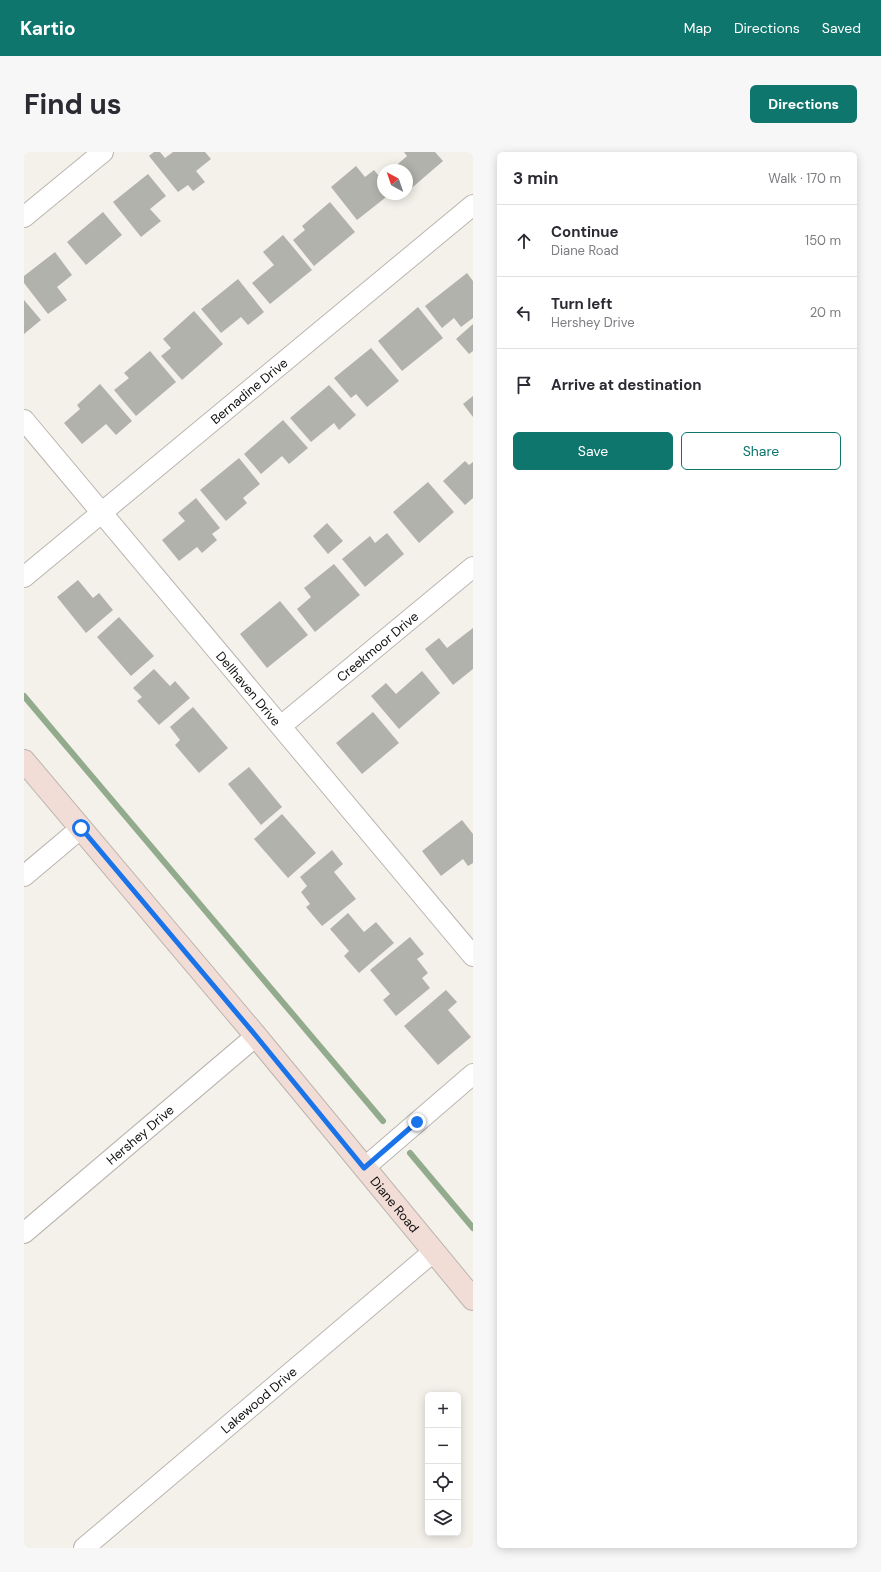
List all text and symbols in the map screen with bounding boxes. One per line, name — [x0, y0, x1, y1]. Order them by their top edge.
text: Kartio — [20, 16, 76, 41]
text: Map — [684, 19, 712, 37]
text: Directions — [734, 19, 800, 37]
text: Saved — [822, 19, 861, 37]
button: Directions — [750, 85, 857, 123]
text: Find us — [24, 86, 122, 123]
north arrow — [377, 164, 413, 200]
text: 3 min — [513, 167, 558, 189]
text: Walk · 170 m — [768, 170, 841, 187]
text: Continue — [551, 222, 619, 242]
icon: ahead — [513, 230, 535, 252]
text: 150 m — [805, 232, 841, 249]
text: Diane Road — [551, 242, 619, 259]
text: Turn left — [551, 294, 612, 314]
icon: left — [513, 302, 535, 324]
text: 20 m — [810, 304, 841, 321]
text: Hershey Drive — [551, 314, 635, 331]
street label: Bernadine Drive — [207, 354, 291, 428]
icon: arrive — [513, 374, 535, 396]
text: Arrive at destination — [551, 375, 702, 395]
button: Save — [513, 432, 673, 470]
button: Share — [681, 432, 841, 470]
street label: Creekmoor Drive — [333, 607, 422, 685]
street label: Dellhaven Drive — [213, 648, 285, 729]
route start — [72, 819, 90, 837]
street label: Hershey Drive — [102, 1101, 177, 1168]
route end — [408, 1113, 426, 1131]
street label: Diane Road — [367, 1173, 423, 1236]
street label: Lakewood Drive — [217, 1363, 300, 1437]
map controls — [425, 1392, 461, 1536]
button: + — [425, 1392, 461, 1428]
button: − — [425, 1428, 461, 1464]
button: locate — [425, 1464, 461, 1500]
button: layers — [425, 1500, 461, 1536]

